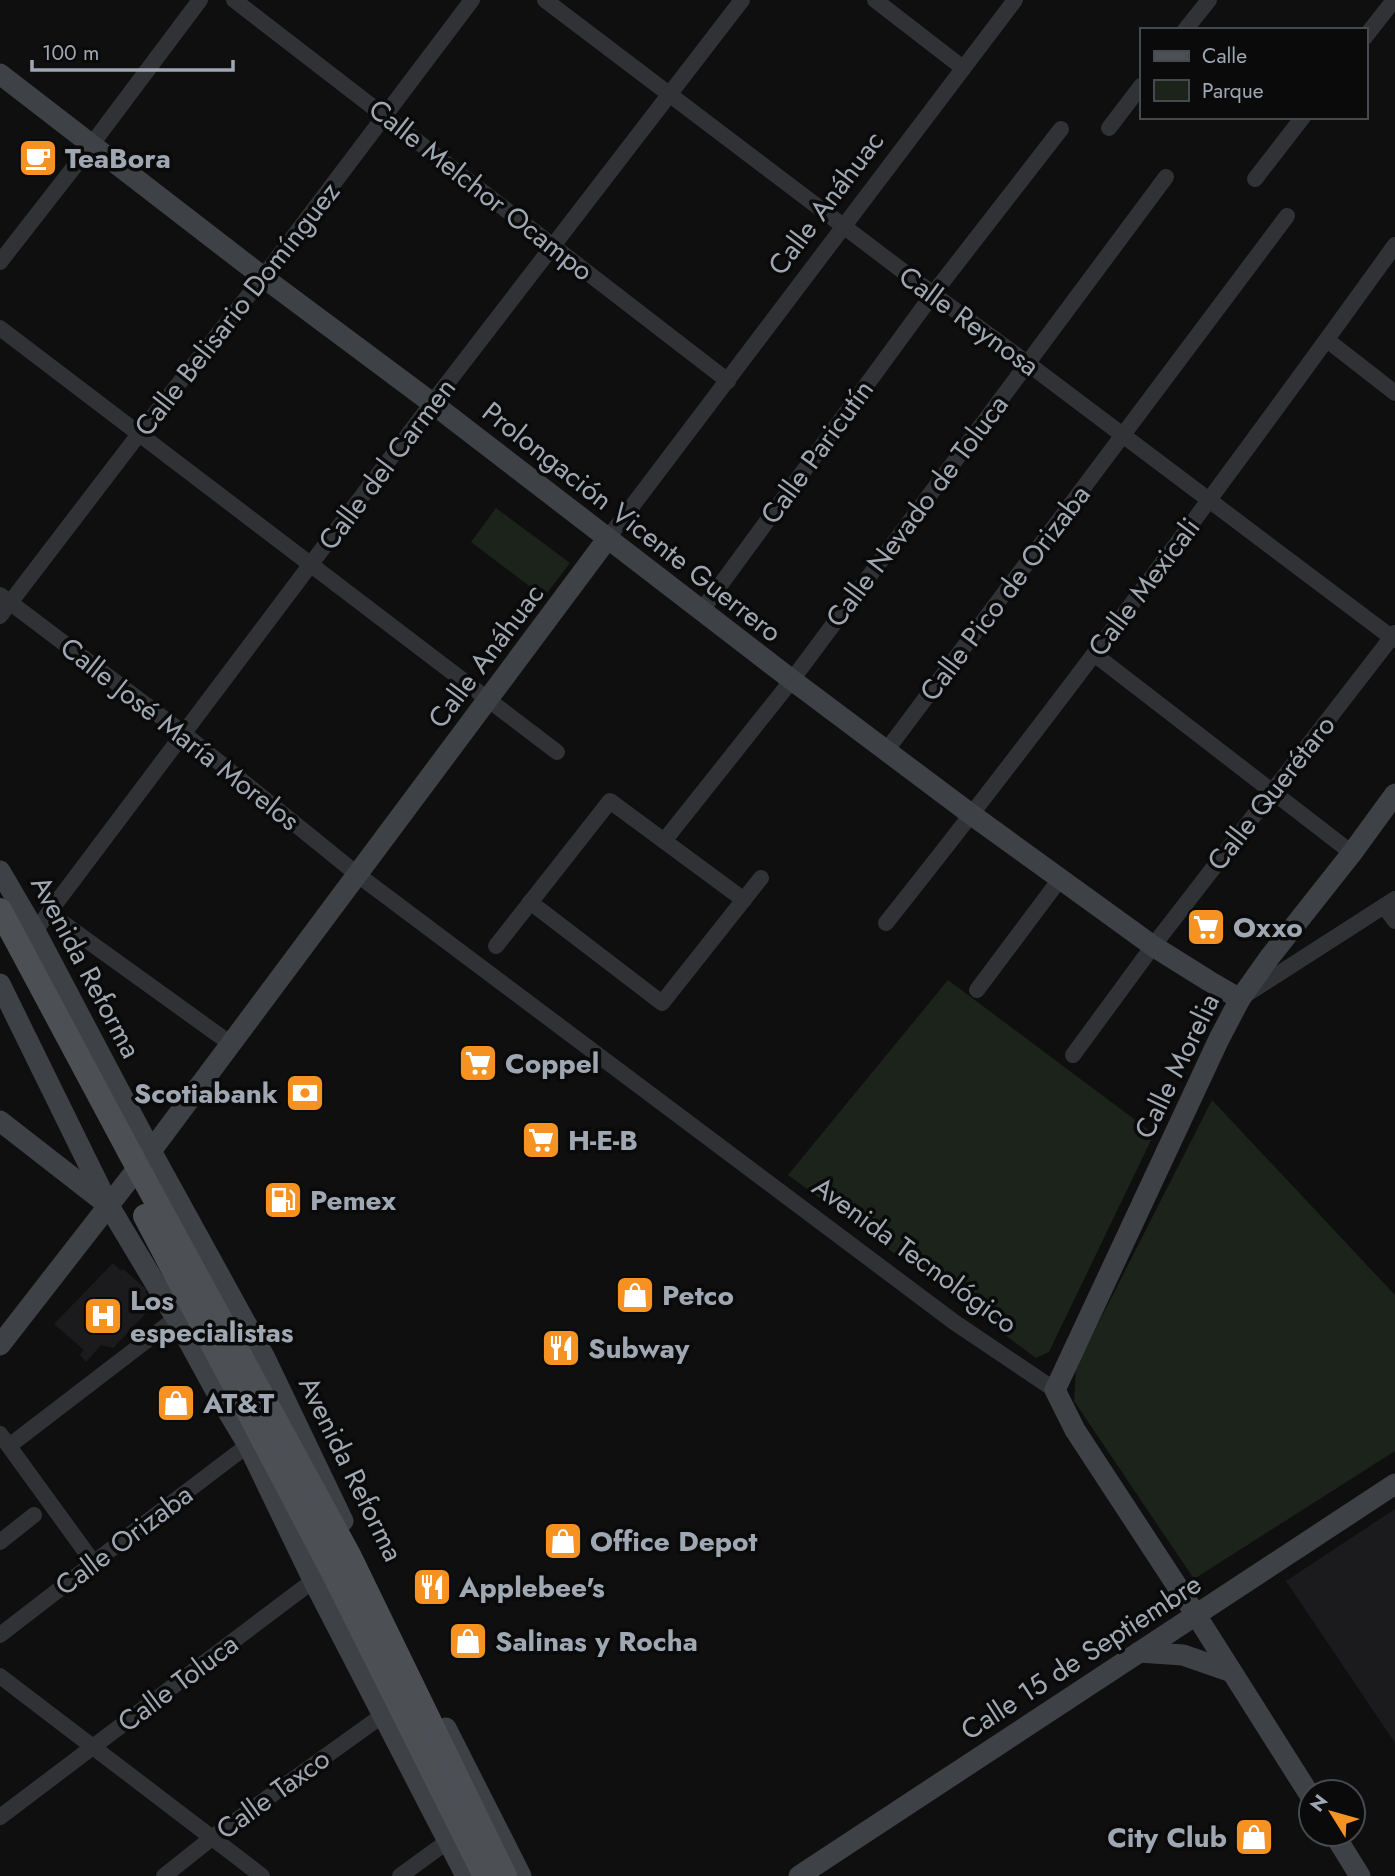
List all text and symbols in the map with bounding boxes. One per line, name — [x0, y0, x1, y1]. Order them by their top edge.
scale bar — [32, 28, 233, 72]
legend — [1140, 28, 1367, 119]
text: 100 m — [42, 38, 99, 68]
text: Calle — [1202, 41, 1247, 71]
text: Parque — [1202, 76, 1264, 106]
street label: Calle Melchor Ocampo — [360, 89, 602, 291]
street label: Calle Anáhuac — [758, 122, 894, 284]
cafe icon: TeaBora — [17, 137, 59, 179]
place label: TeaBora — [65, 138, 171, 179]
street label: Calle Belisario Domínguez — [124, 173, 350, 445]
street label: Calle Reynosa — [890, 256, 1048, 386]
street label: Calle del Carmen — [308, 369, 466, 559]
street label: Calle Paricutín — [750, 371, 884, 533]
street label: Calle Nevado de Toluca — [816, 386, 1018, 636]
street label: Prolongación Vicente Guerrero — [473, 392, 791, 652]
street label: Calle Pico de Orizaba — [910, 476, 1100, 710]
street label: Calle Mexicali — [1078, 509, 1210, 665]
street label: Calle Anáhuac — [418, 575, 554, 737]
street label: Calle José María Morelos — [52, 627, 308, 841]
street label: Calle Querétaro — [1197, 706, 1345, 880]
street label: Avenida Reforma — [21, 868, 151, 1066]
supermarket icon: Oxxo — [1185, 906, 1227, 948]
place label: Oxxo — [1233, 907, 1303, 948]
street label: Calle Morelia — [1124, 986, 1230, 1146]
supermarket icon: Coppel — [457, 1042, 499, 1084]
place label: Coppel — [505, 1043, 599, 1084]
bank icon: Scotiabank — [284, 1072, 326, 1114]
place label: Scotiabank — [134, 1073, 278, 1114]
supermarket icon: H-E-B — [520, 1119, 562, 1161]
place label: H-E-B — [568, 1120, 638, 1161]
street label: Avenida Tecnológico — [804, 1166, 1026, 1344]
fuel station icon: Pemex — [262, 1179, 304, 1221]
place label: Pemex — [310, 1180, 396, 1221]
shop icon: Petco — [614, 1274, 656, 1316]
place label: Petco — [662, 1275, 734, 1316]
place label: Los especialistas — [130, 1280, 294, 1353]
hospital icon: Los especialistas — [82, 1295, 124, 1337]
restaurant icon: Subway — [540, 1327, 582, 1369]
place label: Subway — [588, 1328, 690, 1369]
street label: Avenida Reforma — [288, 1369, 414, 1569]
shop icon: AT&T — [155, 1382, 197, 1424]
place label: AT&T — [202, 1383, 274, 1424]
street label: Calle Orizaba — [47, 1475, 201, 1605]
shop icon: Office Depot — [542, 1520, 584, 1562]
place label: Office Depot — [590, 1521, 758, 1562]
street label: Calle 15 de Septiembre — [953, 1564, 1209, 1750]
restaurant icon: Applebee's — [411, 1566, 453, 1608]
place label: Applebee's — [458, 1567, 605, 1608]
shop icon: Salinas y Rocha — [447, 1620, 489, 1662]
place label: Salinas y Rocha — [495, 1621, 698, 1662]
street label: Calle Toluca — [109, 1624, 247, 1742]
street label: Calle Taxco — [208, 1739, 338, 1849]
north arrow — [1297, 1778, 1367, 1848]
text: N — [1303, 1789, 1334, 1817]
shop icon: City Club — [1233, 1816, 1275, 1858]
place label: City Club — [1107, 1817, 1227, 1858]

